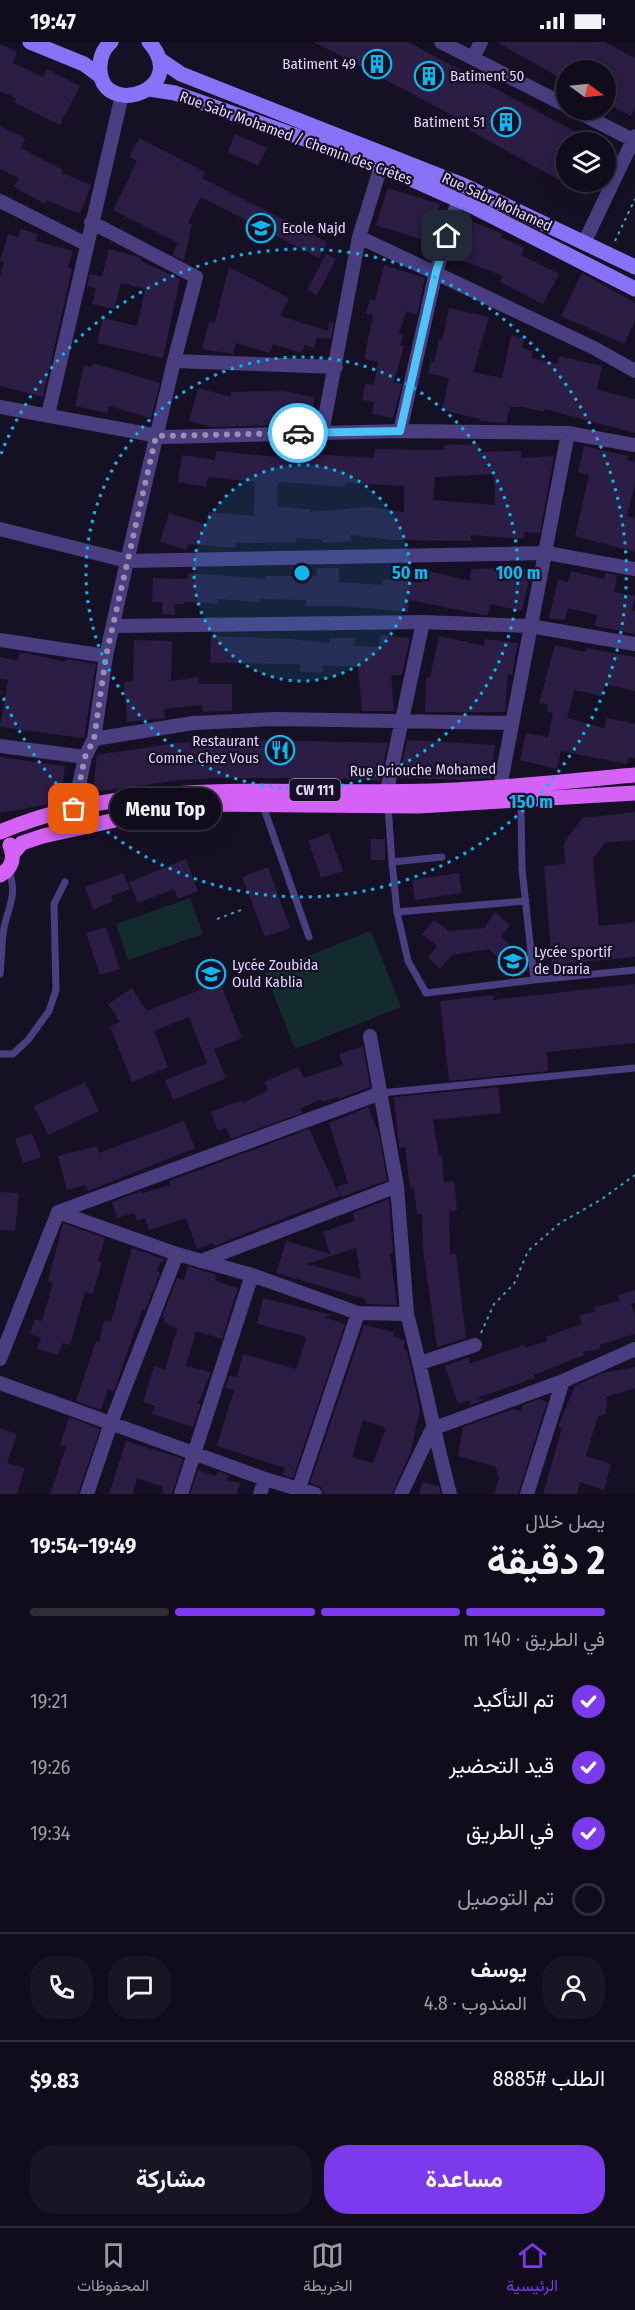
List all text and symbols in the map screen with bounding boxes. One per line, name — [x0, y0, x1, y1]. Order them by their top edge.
text: 19:47 — [30, 8, 76, 35]
building icon: Batiment 49 — [361, 48, 393, 80]
place label: Batiment 49 — [282, 55, 356, 73]
building icon: Batiment 50 — [413, 60, 445, 92]
north arrow — [556, 60, 616, 120]
map controls — [556, 60, 616, 192]
place label: Batiment 50 — [450, 67, 524, 85]
street label: Rue Sabr Mohamed / Chemin des Crêtes — [177, 87, 415, 189]
building icon: Batiment 51 — [490, 106, 522, 138]
place label: Batiment 51 — [413, 113, 485, 131]
button: layers — [556, 132, 616, 192]
street label: Rue Sabr Mohamed — [439, 169, 555, 235]
pin — [421, 210, 472, 261]
school or university icon: Ecole Najd — [245, 212, 277, 244]
place label: Ecole Najd — [282, 219, 346, 237]
icon: home — [430, 219, 463, 252]
courier — [268, 403, 328, 463]
icon: car — [282, 417, 315, 450]
text: 50 m — [392, 562, 428, 584]
text: 100 m — [496, 562, 540, 584]
centre of rings — [292, 563, 312, 583]
place label: Restaurant Comme Chez Vous — [148, 732, 259, 767]
restaurant icon: Restaurant Comme Chez Vous — [264, 734, 296, 766]
street label: Rue Driouche Mohamed — [350, 760, 496, 780]
road number: CW 111 — [290, 779, 340, 801]
pin — [48, 783, 99, 834]
callout: Menu Top — [110, 788, 221, 830]
text: 150 m — [509, 791, 553, 813]
icon: bag — [57, 792, 90, 825]
text: Menu Top — [126, 797, 205, 821]
place label: Lycée sportif de Draria — [534, 943, 613, 978]
school or university icon: Lycée sportif de Draria — [497, 945, 529, 977]
place label: Lycée Zoubida Ould Kablia — [232, 956, 318, 991]
school or university icon: Lycée Zoubida Ould Kablia — [195, 958, 227, 990]
text: يصل خلال — [525, 1509, 605, 1533]
text: 19:49–19:54 — [30, 1532, 136, 1559]
text: 2 دقيقة — [487, 1538, 605, 1584]
text: في الطريق · 140 m — [463, 1627, 605, 1651]
icon: check — [572, 1685, 605, 1718]
text: تم التأكيد — [473, 1686, 554, 1713]
text: 19:21 — [30, 1689, 68, 1713]
icon: check — [572, 1751, 605, 1784]
text: قيد التحضير — [449, 1752, 554, 1779]
text: 19:26 — [30, 1755, 71, 1779]
icon: check — [572, 1817, 605, 1850]
text: في الطريق — [466, 1818, 554, 1845]
text: 19:34 — [30, 1821, 71, 1845]
text: تم التوصيل — [457, 1884, 554, 1911]
button: phone — [30, 1956, 93, 2019]
button: chat — [108, 1956, 171, 2019]
text: يوسف — [471, 1956, 527, 1983]
button: person — [542, 1956, 605, 2019]
text: المندوب · 4.8 — [424, 1991, 527, 2015]
text: الطلب #8885 — [493, 2065, 605, 2092]
text: $9.83 — [30, 2067, 79, 2094]
button: مشاركة — [30, 2145, 312, 2214]
button: مساعدة — [324, 2145, 605, 2214]
tab: المحفوظات — [77, 2239, 149, 2300]
tab: الخريطة — [303, 2239, 352, 2300]
tab: الرئيسية — [506, 2239, 558, 2300]

